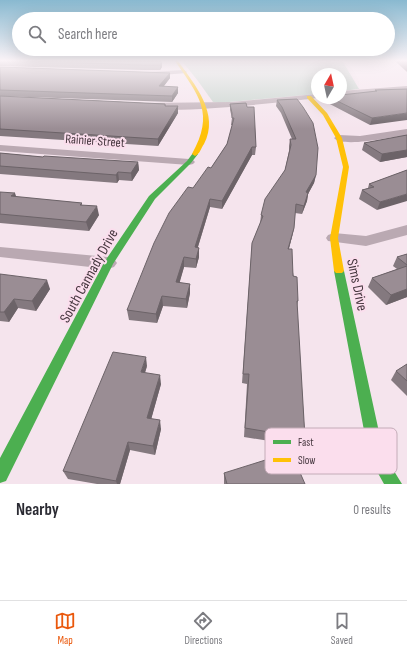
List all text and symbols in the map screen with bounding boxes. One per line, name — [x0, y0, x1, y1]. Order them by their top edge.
search box — [12, 12, 395, 56]
icon: search — [26, 23, 48, 45]
text: Search here — [58, 25, 118, 44]
north arrow — [311, 68, 347, 104]
street label: Rainier Street — [65, 131, 125, 151]
street label: South Cannady Drive — [55, 226, 123, 326]
street label: Sims Drive — [342, 257, 372, 313]
legend — [265, 428, 397, 474]
text: Fast — [298, 436, 314, 449]
text: Slow — [298, 454, 315, 467]
text: Nearby — [16, 500, 59, 520]
text: 0 results — [353, 502, 391, 518]
tab: Map — [54, 610, 76, 647]
tab: Directions — [185, 610, 222, 647]
tab: Saved — [331, 610, 353, 647]

